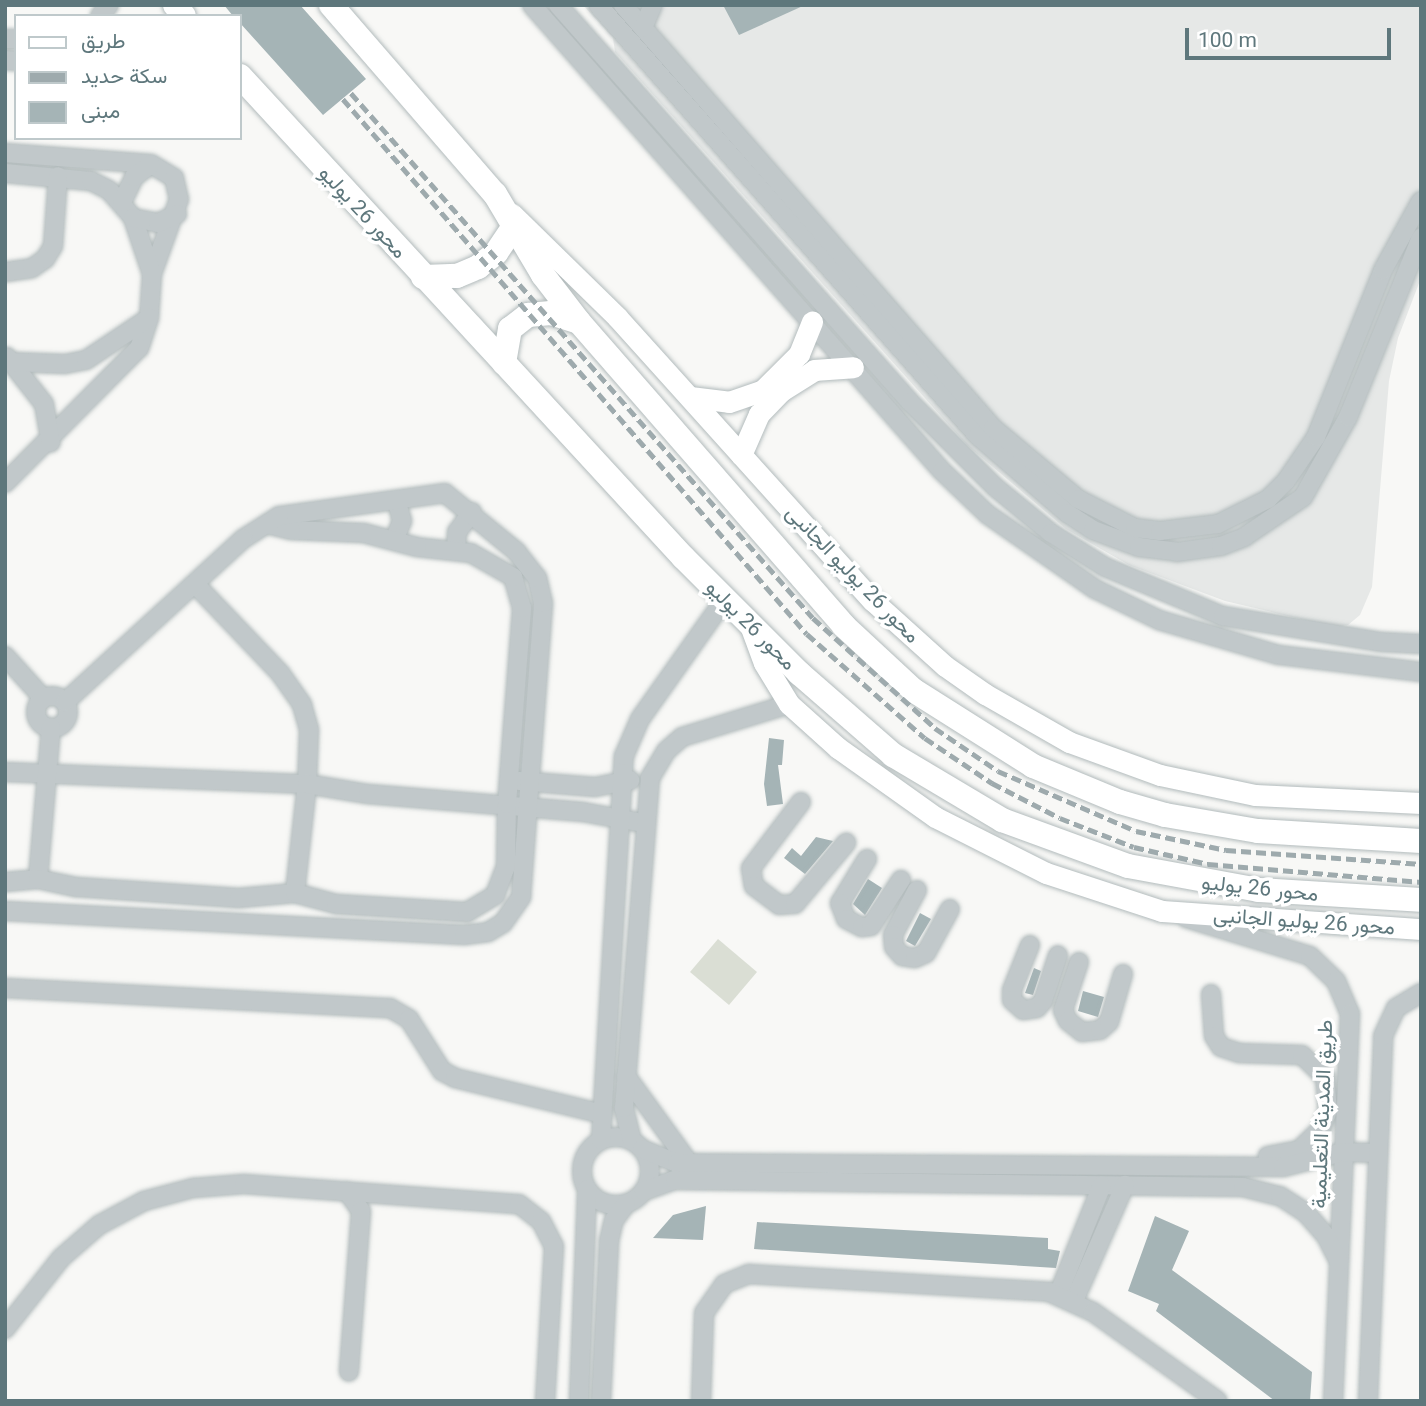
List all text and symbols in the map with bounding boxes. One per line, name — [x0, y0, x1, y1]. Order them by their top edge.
legend — [14, 14, 242, 140]
scale bar — [1188, 14, 1394, 58]
text: 100 m — [1198, 28, 1257, 52]
text: طريق — [81, 29, 126, 53]
text: سكة حديد — [81, 64, 167, 88]
text: مبنى — [81, 99, 120, 123]
street label: محور 26 يوليو — [314, 161, 412, 263]
street label: محور 26 يوليو الجانبى — [781, 500, 925, 648]
street label: محور 26 يوليو — [701, 575, 801, 675]
street label: محور 26 يوليو — [1200, 869, 1320, 907]
street label: محور 26 يوليو الجانبى — [1212, 902, 1396, 940]
street label: طريق المدينة التعليمية — [1306, 1019, 1338, 1209]

